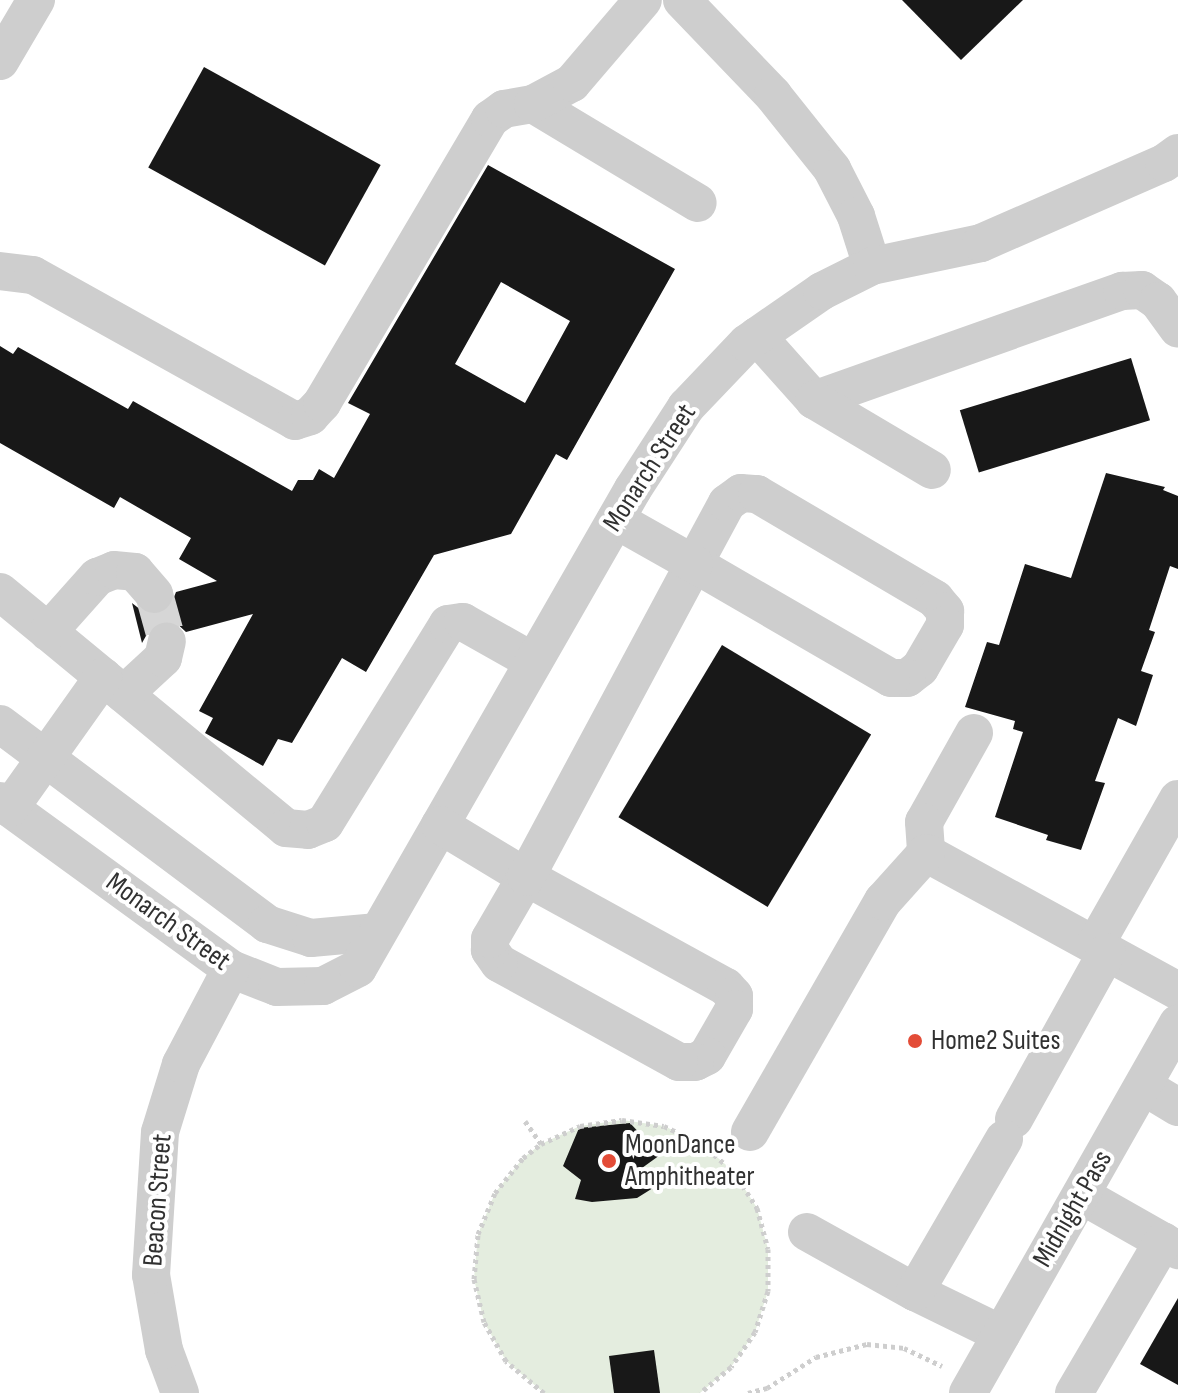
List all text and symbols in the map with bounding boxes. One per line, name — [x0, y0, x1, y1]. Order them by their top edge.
street label: Monarch Street — [596, 398, 704, 538]
street label: Monarch Street — [99, 866, 237, 978]
place label: Home2 Suites — [931, 1024, 1061, 1058]
marker: Home2 Suites — [906, 1032, 924, 1050]
place label: MoonDance Amphitheater — [625, 1128, 754, 1194]
street label: Beacon Street — [137, 1133, 179, 1267]
street label: Midnight Pass — [1026, 1145, 1120, 1273]
marker: MoonDance Amphitheater — [600, 1152, 618, 1170]

